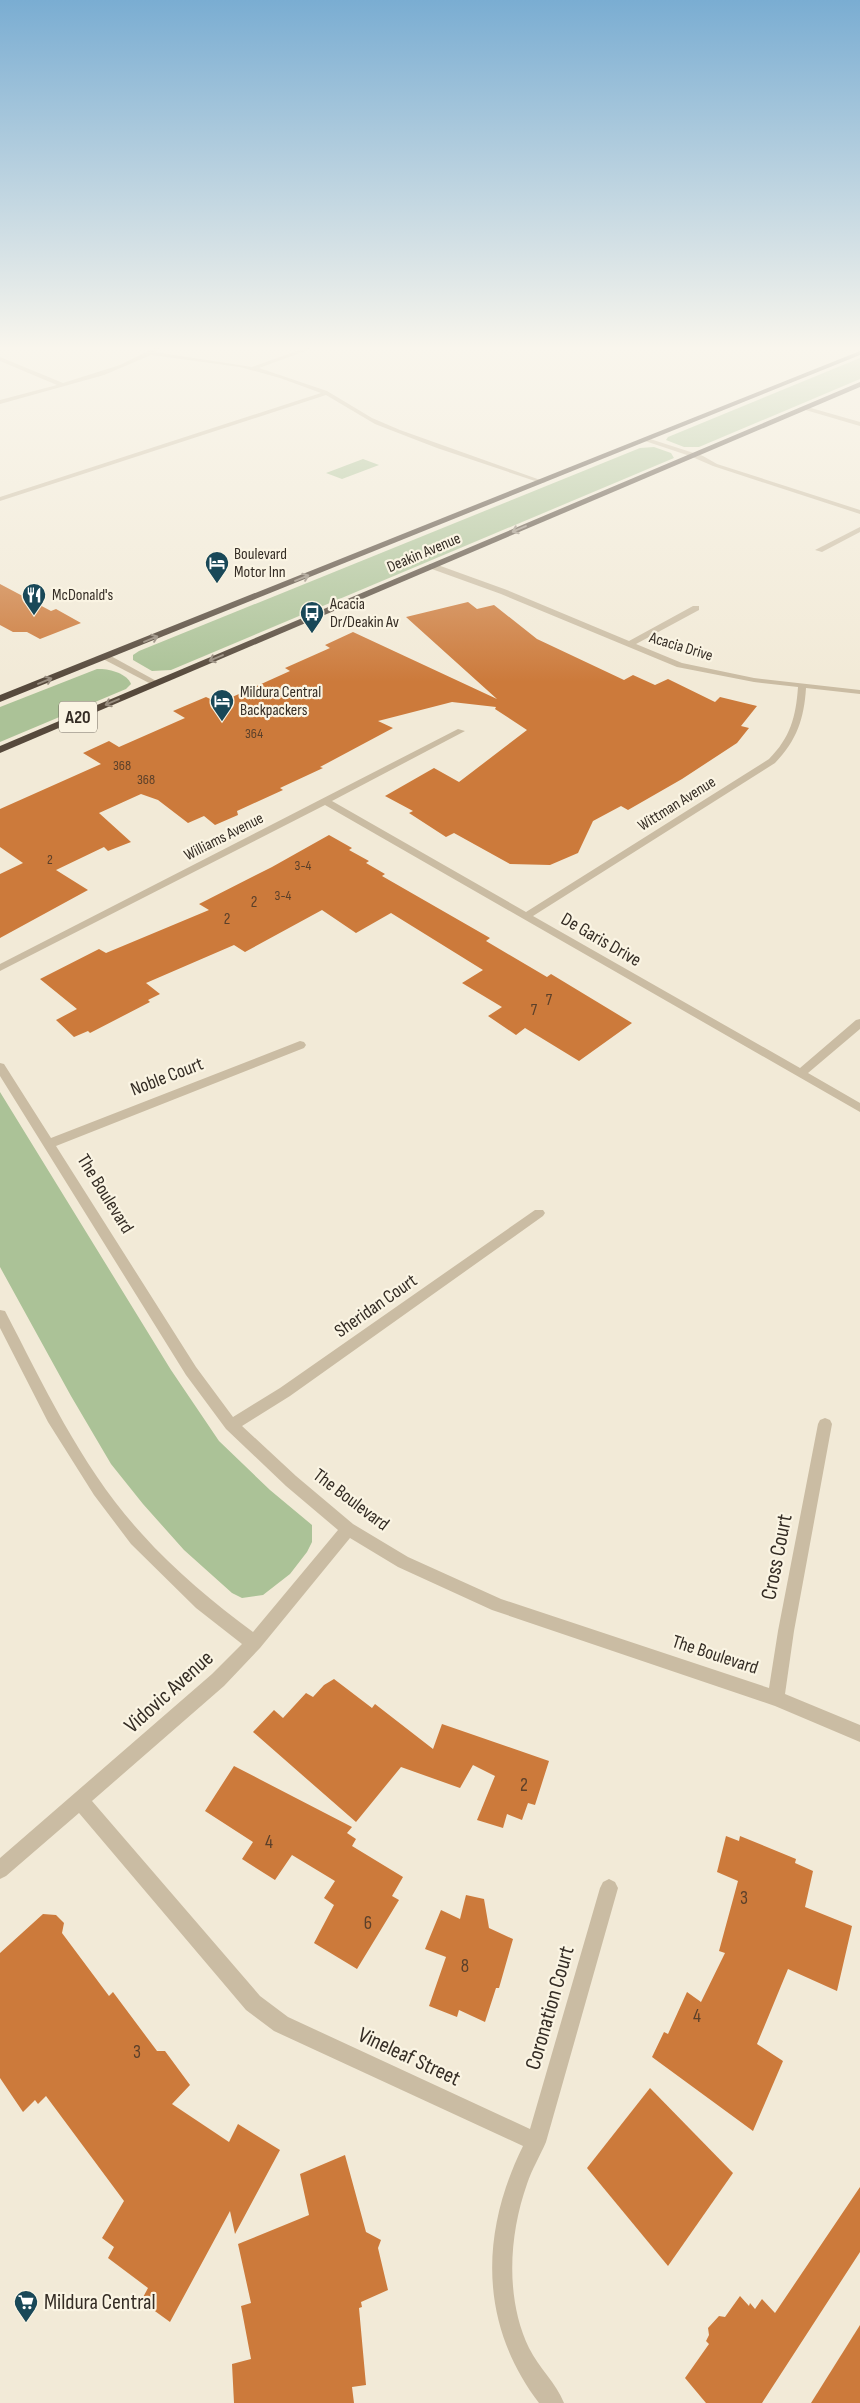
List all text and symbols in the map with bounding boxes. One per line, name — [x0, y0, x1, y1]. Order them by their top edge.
one-way arrow — [512, 525, 527, 534]
street label: Deakin Avenue — [384, 529, 464, 577]
place label: Boulevard Motor Inn — [234, 545, 287, 582]
hotel icon: Boulevard Motor Inn — [204, 550, 230, 584]
one-way arrow — [294, 573, 309, 583]
restaurant icon: McDonald's — [21, 582, 47, 616]
place label: McDonald's — [52, 586, 114, 605]
place label: Acacia Dr/Deakin Av — [329, 595, 399, 632]
bus stop icon: Acacia Dr/Deakin Av — [299, 600, 325, 634]
street label: Acacia Drive — [646, 628, 715, 666]
one-way arrow — [143, 633, 158, 643]
one-way arrow — [209, 654, 224, 664]
one-way arrow — [37, 676, 52, 686]
place label: Mildura Central Backpackers — [240, 683, 321, 720]
hotel icon: Mildura Central Backpackers — [209, 688, 235, 722]
one-way arrow — [105, 698, 120, 708]
road number: A20 — [59, 702, 97, 732]
house number: 364 — [245, 725, 263, 742]
house number: 368 — [113, 757, 131, 774]
house number: 368 — [137, 771, 155, 788]
street label: Wittman Avenue — [635, 773, 719, 835]
street label: Williams Avenue — [181, 809, 267, 865]
house number: 2 — [47, 851, 53, 868]
house number: 3-4 — [295, 857, 312, 874]
house number: 3-4 — [275, 887, 292, 904]
house number: 2 — [251, 893, 257, 912]
street label: De Garis Drive — [557, 908, 645, 972]
house number: 2 — [224, 910, 230, 929]
house number: 7 — [546, 991, 553, 1010]
house number: 7 — [531, 1001, 538, 1020]
street label: Noble Court — [127, 1053, 207, 1101]
street label: The Boulevard — [72, 1150, 138, 1238]
street label: Sheridan Court — [330, 1269, 422, 1343]
street label: The Boulevard — [308, 1464, 394, 1536]
street label: Cross Court — [755, 1512, 799, 1602]
street label: The Boulevard — [669, 1630, 761, 1680]
street label: Vidovic Avenue — [119, 1645, 219, 1739]
house number: 2 — [520, 1774, 528, 1797]
house number: 4 — [265, 1831, 273, 1854]
house number: 3 — [740, 1887, 748, 1910]
house number: 6 — [364, 1912, 372, 1935]
street label: Coronation Court — [519, 1943, 581, 2073]
house number: 8 — [461, 1955, 469, 1978]
house number: 4 — [693, 2005, 701, 2028]
street label: Vineleaf Street — [353, 2022, 465, 2093]
house number: 3 — [133, 2041, 141, 2064]
supermarket icon: Mildura Central — [13, 2289, 39, 2323]
place label: Mildura Central — [44, 2289, 156, 2316]

